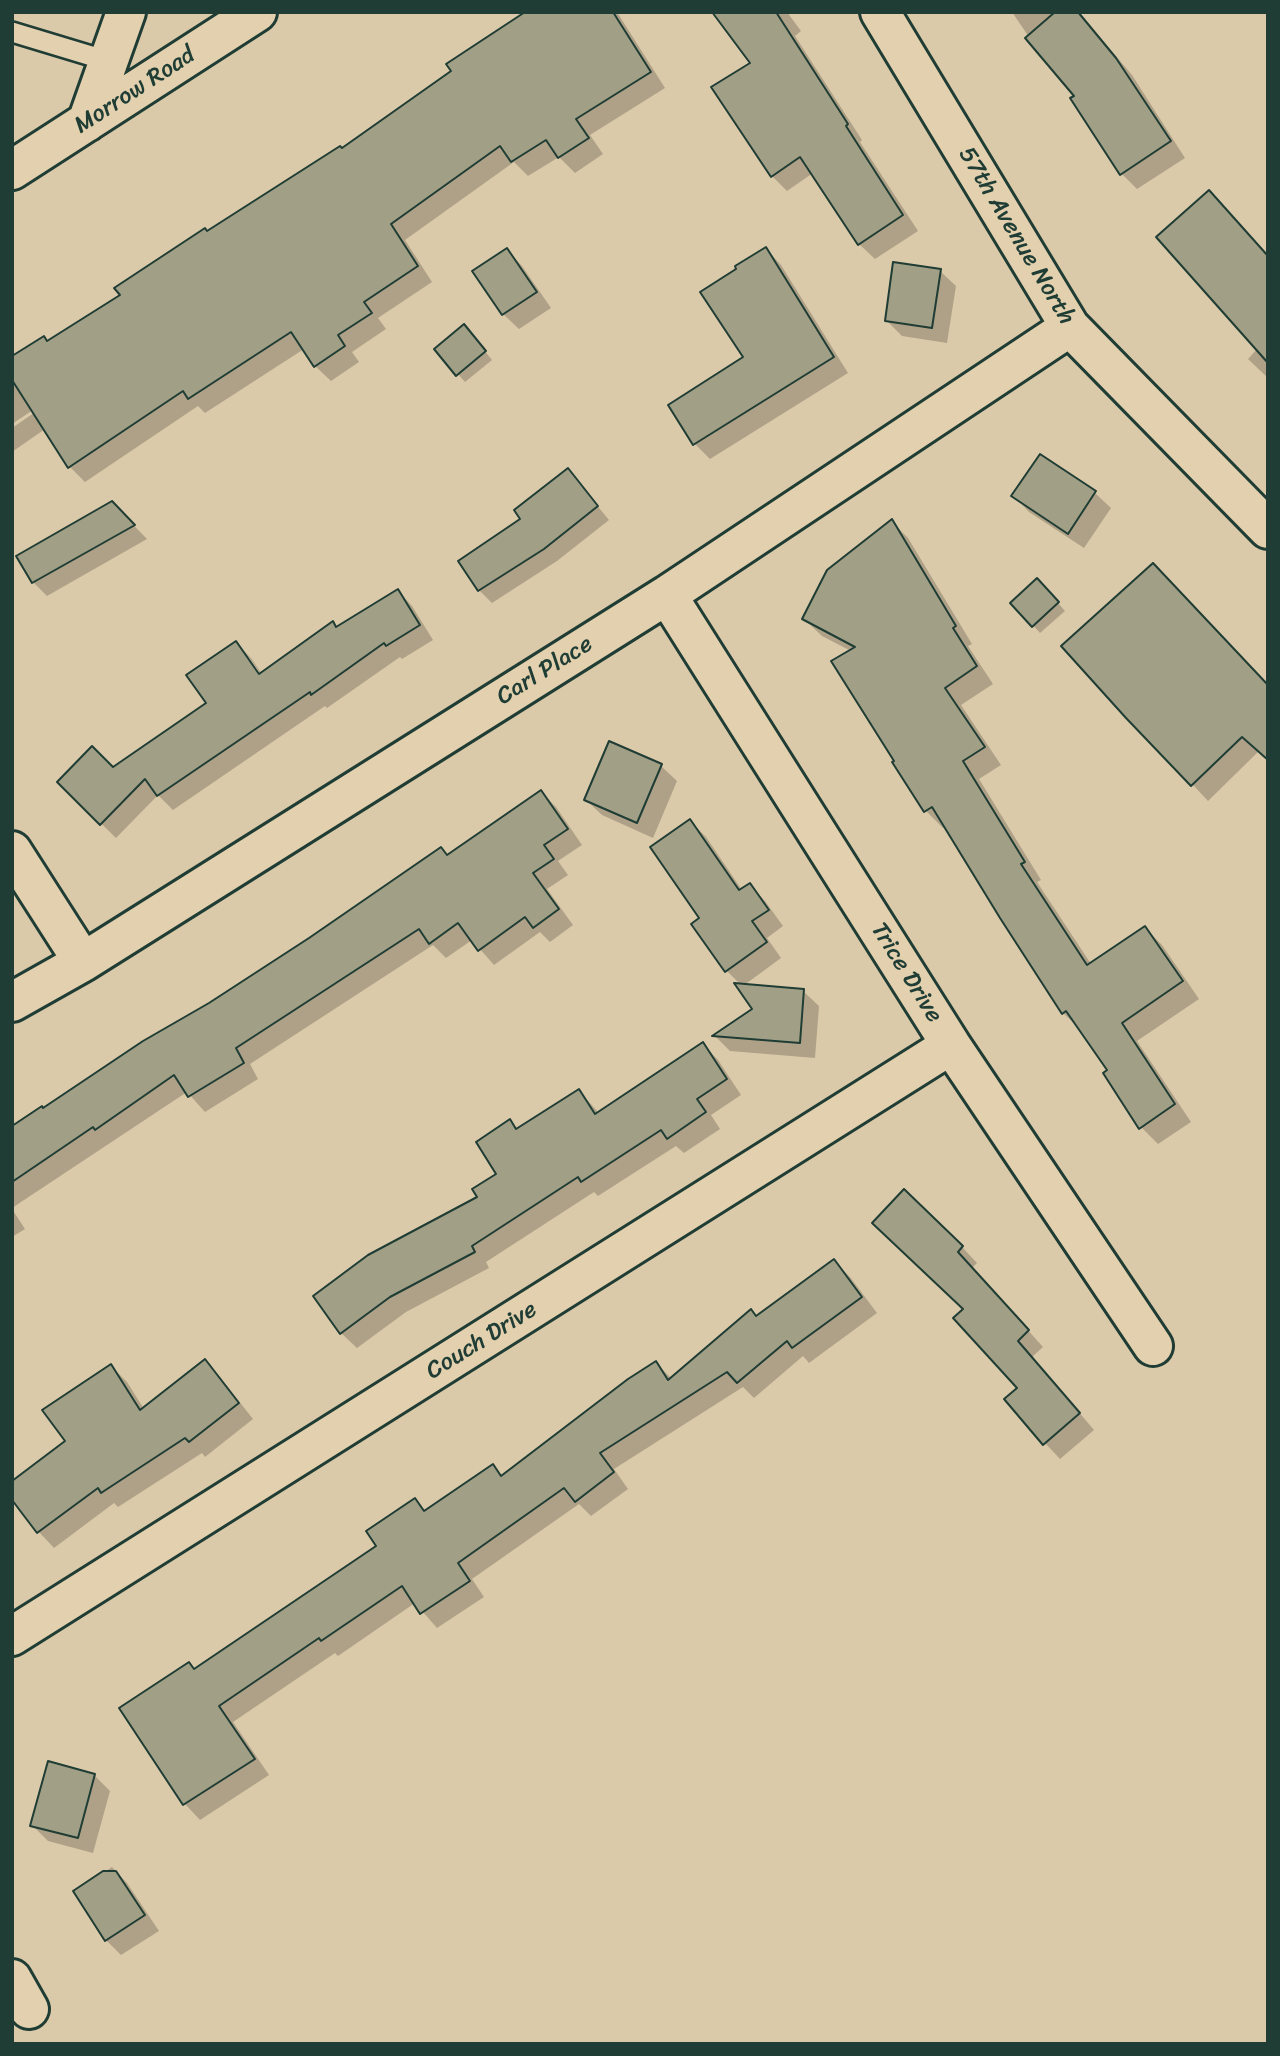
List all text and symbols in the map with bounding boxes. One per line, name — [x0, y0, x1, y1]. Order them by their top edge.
street label: Morrow Road — [69, 41, 201, 141]
street label: 57th Avenue North — [952, 142, 1080, 330]
street label: Carl Place — [492, 630, 598, 712]
street label: Trice Drive — [864, 918, 948, 1028]
street label: Couch Drive — [421, 1296, 543, 1386]

